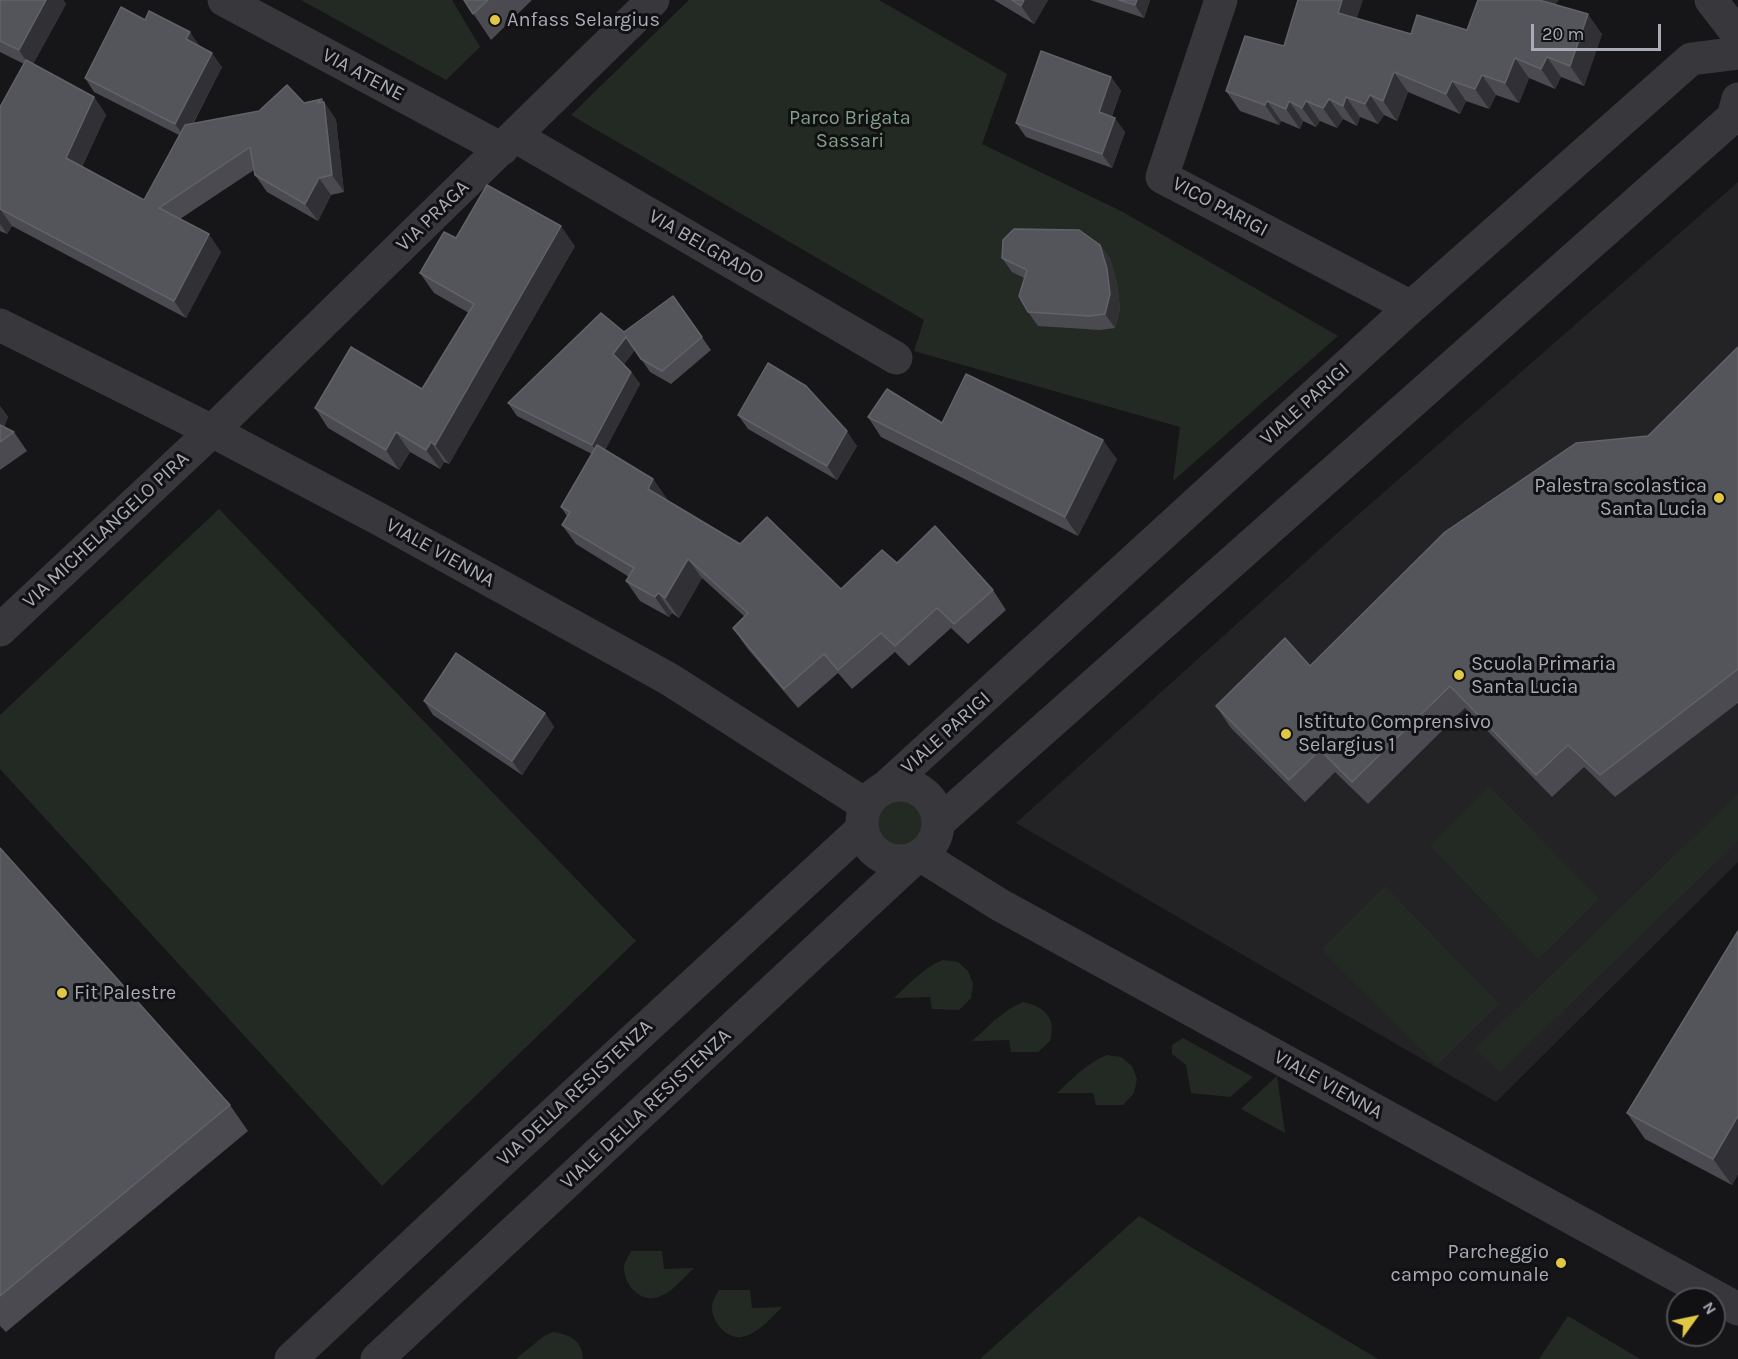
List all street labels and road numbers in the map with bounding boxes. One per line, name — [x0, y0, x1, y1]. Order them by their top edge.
street label: VIA ATENE — [318, 43, 408, 107]
street label: VICO PARIGI — [1168, 172, 1272, 242]
street label: VIA PRAGA — [391, 175, 475, 257]
street label: VIA BELGRADO — [644, 204, 768, 290]
street label: VIALE PARIGI — [1255, 358, 1355, 450]
street label: VIA MICHELANGELO PIRA — [18, 447, 194, 613]
street label: VIALE VIENNA — [381, 513, 499, 593]
street label: VIALE PARIGI — [896, 687, 996, 779]
street label: VIA DELLA RESISTENZA — [492, 1015, 658, 1171]
street label: VIALE DELLA RESISTENZA — [556, 1024, 736, 1194]
street label: VIALE VIENNA — [1269, 1045, 1387, 1125]

